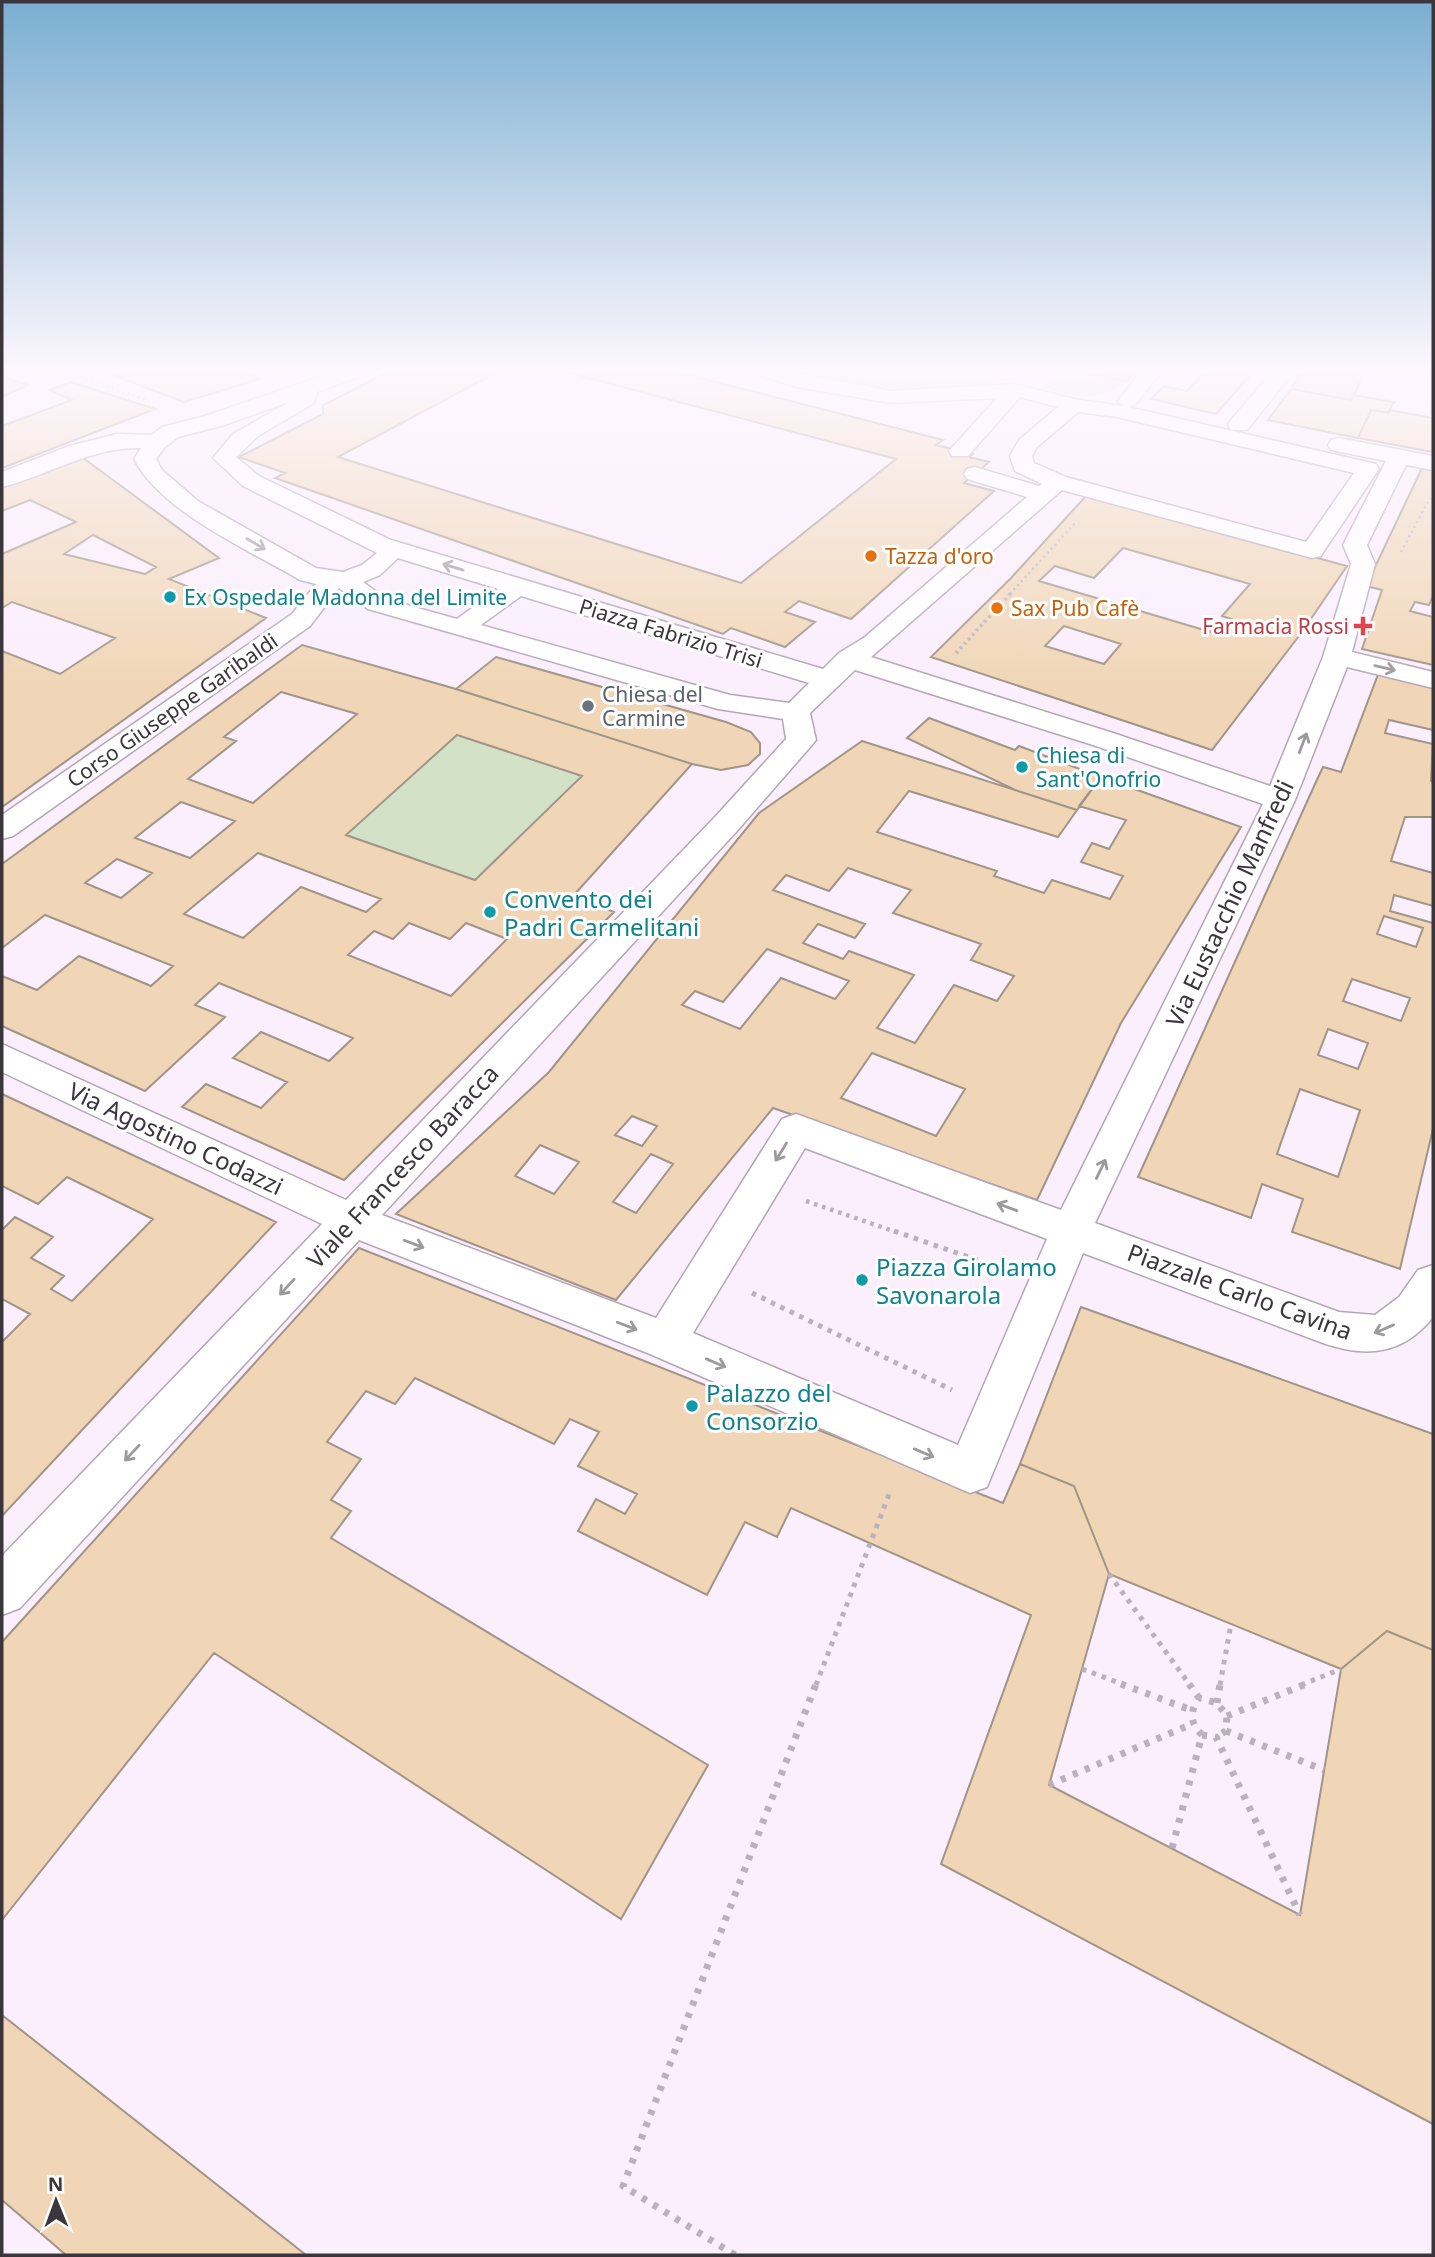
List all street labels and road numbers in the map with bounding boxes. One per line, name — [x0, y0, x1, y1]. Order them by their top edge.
street label: Piazza Fabrizio Trisi — [576, 592, 766, 674]
street label: Corso Giuseppe Garibaldi — [61, 626, 283, 794]
street label: Via Eustacchio Manfredi — [1157, 774, 1301, 1032]
street label: Viale Francesco Baracca — [299, 1057, 505, 1275]
street label: Via Agostino Codazzi — [63, 1074, 289, 1202]
street label: Piazzale Carlo Cavina — [1123, 1235, 1357, 1347]

